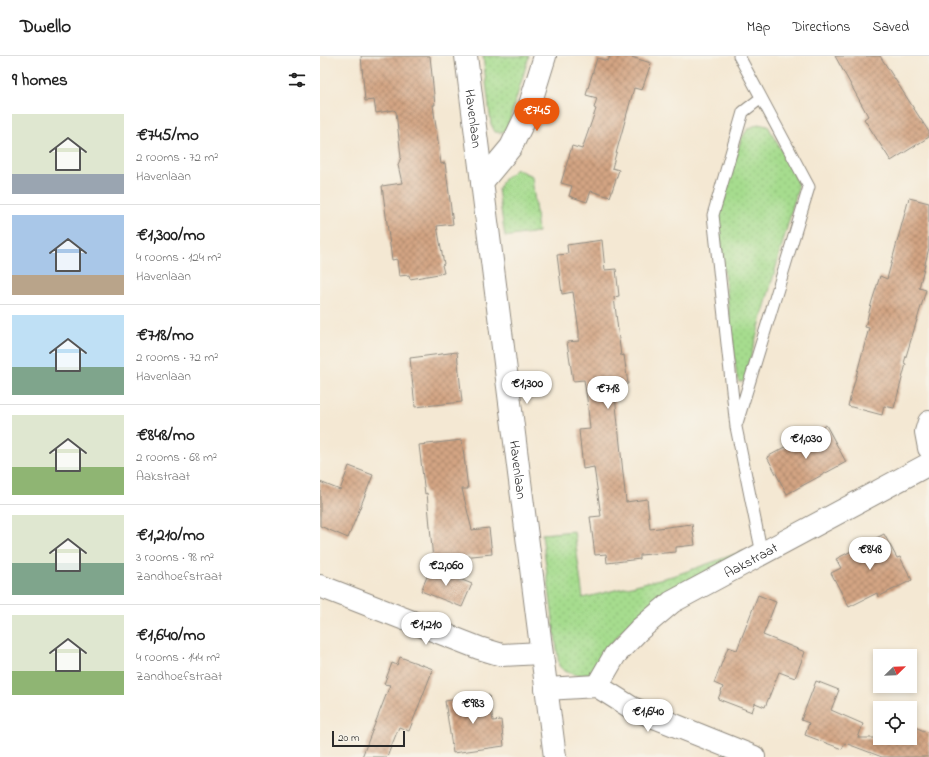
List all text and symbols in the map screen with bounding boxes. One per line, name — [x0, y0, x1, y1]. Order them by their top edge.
text: Dwello — [20, 14, 71, 41]
text: Map — [747, 17, 770, 38]
text: Directions — [792, 17, 850, 38]
text: Saved — [872, 17, 909, 38]
text: 9 homes — [12, 68, 68, 93]
icon: filters — [286, 69, 308, 91]
street label: Havenlaan — [458, 88, 487, 149]
pin: €745 — [513, 98, 561, 132]
text: €745 — [523, 101, 551, 120]
text: €745/mo — [136, 123, 199, 148]
icon: home — [44, 130, 92, 178]
text: 2 rooms · 72 m² — [136, 148, 218, 167]
text: Havenlaan — [136, 167, 191, 186]
text: €1,300/mo — [136, 223, 205, 248]
icon: home — [44, 231, 92, 279]
text: 4 rooms · 124 m² — [136, 248, 221, 267]
text: Havenlaan — [136, 267, 191, 286]
text: €718/mo — [136, 323, 194, 348]
icon: home — [44, 331, 92, 379]
text: 2 rooms · 72 m² — [136, 348, 218, 367]
text: Havenlaan — [136, 367, 191, 386]
pin: €1,300 — [494, 371, 560, 405]
text: €1,300 — [511, 374, 543, 393]
pin: €718 — [584, 376, 632, 410]
text: €718 — [596, 379, 620, 398]
text: €848/mo — [136, 423, 195, 448]
pin: €1,030 — [773, 426, 839, 460]
text: €1,030 — [790, 429, 822, 448]
icon: home — [44, 431, 92, 479]
street label: Havenlaan — [503, 439, 531, 501]
text: 2 rooms · 68 m² — [136, 448, 217, 467]
text: Aakstraat — [136, 467, 190, 486]
text: €1,210/mo — [136, 523, 205, 548]
icon: home — [44, 531, 92, 579]
pin: €848 — [846, 537, 894, 571]
street label: Aakstraat — [721, 538, 782, 584]
text: €848 — [858, 540, 882, 559]
text: 3 rooms · 98 m² — [136, 548, 214, 567]
pin: €2,060 — [413, 553, 479, 587]
text: €2,060 — [429, 556, 463, 575]
text: Zandhoefstraat — [136, 567, 222, 586]
pin: €1,210 — [393, 612, 459, 646]
text: €1,210 — [410, 615, 442, 634]
text: €1,640/mo — [136, 623, 205, 648]
icon: home — [44, 631, 92, 679]
text: 4 rooms · 144 m² — [136, 648, 220, 667]
north arrow — [873, 649, 917, 693]
map controls — [873, 649, 917, 745]
text: Zandhoefstraat — [136, 667, 222, 686]
pin: €983 — [449, 691, 497, 725]
text: €983 — [461, 694, 485, 713]
pin: €1,640 — [615, 699, 681, 733]
button: locate — [873, 701, 917, 745]
text: €1,640 — [632, 702, 664, 721]
scale bar — [332, 729, 405, 748]
text: 20 m — [338, 730, 360, 746]

